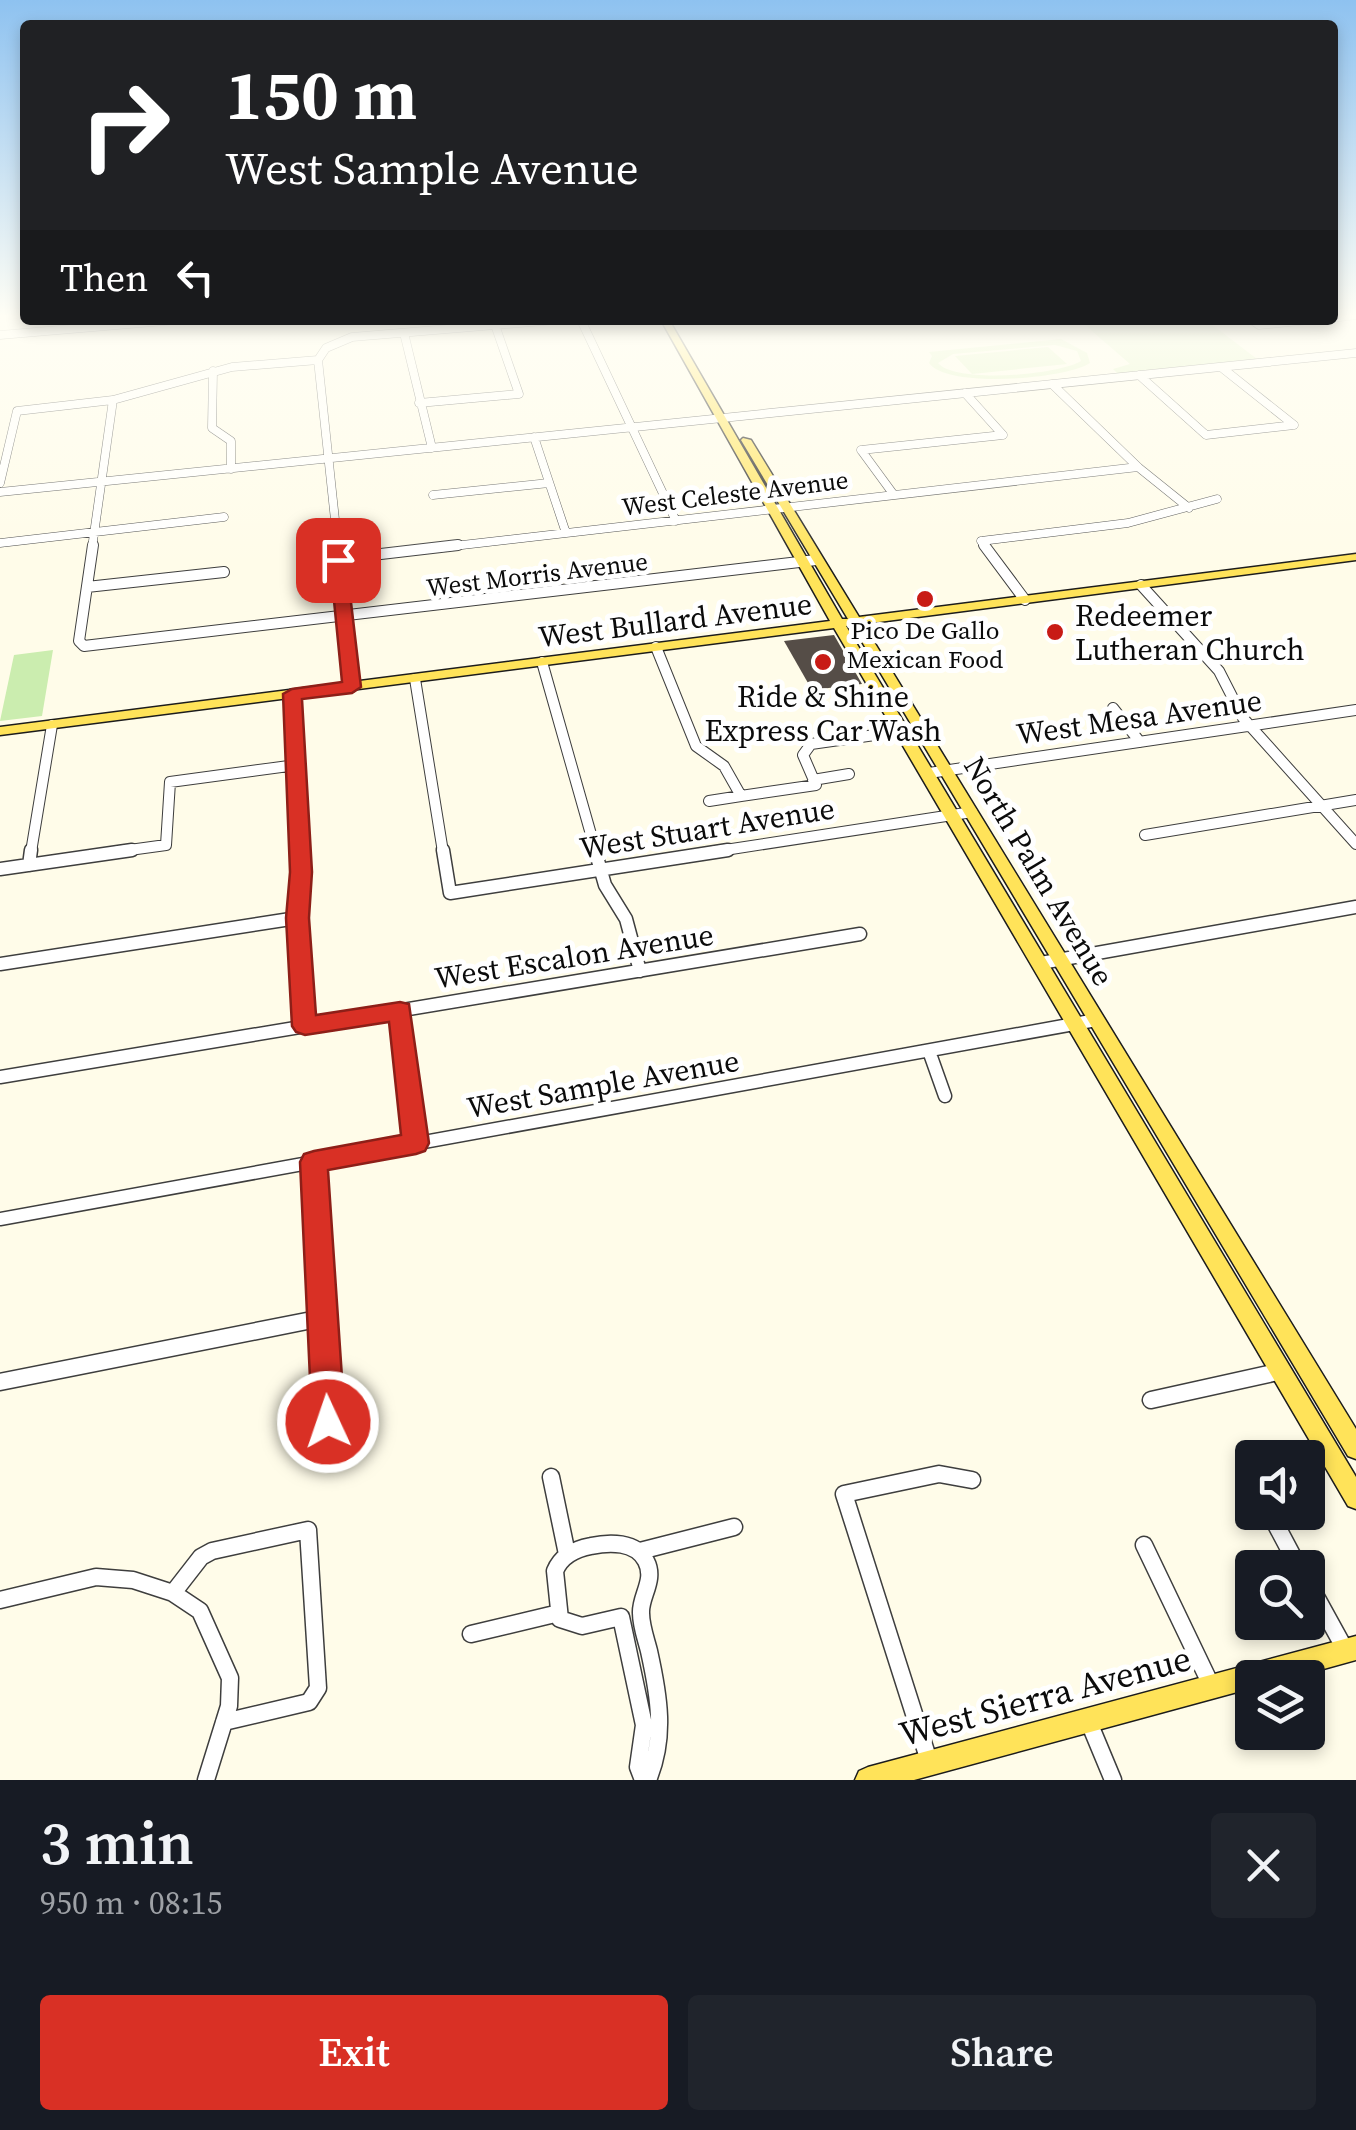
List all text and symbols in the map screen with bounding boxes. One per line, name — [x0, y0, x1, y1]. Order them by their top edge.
text: 150 m — [225, 46, 417, 142]
icon: right — [60, 60, 190, 190]
text: West Sample Avenue — [225, 137, 639, 199]
icon: left — [168, 250, 223, 305]
text: Then — [60, 252, 148, 304]
street label: West Celeste Avenue — [620, 462, 850, 524]
pin — [296, 518, 381, 603]
icon: arrive — [311, 533, 366, 588]
street label: West Morris Avenue — [424, 544, 650, 604]
street label: West Bullard Avenue — [536, 583, 814, 657]
marker: Pico De Gallo Mexican Food — [914, 588, 936, 610]
place label: Redeemer Lutheran Church — [1075, 595, 1304, 670]
place label: Pico De Gallo Mexican Food — [847, 613, 1003, 676]
marker: Redeemer Lutheran Church — [1044, 621, 1066, 643]
marker: Ride & Shine Express Car Wash — [812, 651, 834, 673]
place label: Ride & Shine Express Car Wash — [704, 676, 942, 751]
street label: West Mesa Avenue — [1014, 679, 1264, 755]
street label: North Palm Avenue — [954, 749, 1124, 993]
street label: West Stuart Avenue — [577, 788, 837, 868]
street label: West Escalon Avenue — [432, 914, 716, 998]
street label: West Sample Avenue — [464, 1040, 742, 1128]
position arrow — [276, 1370, 380, 1474]
map controls — [1235, 1440, 1325, 1750]
button: sound — [1235, 1440, 1325, 1530]
button: search — [1235, 1550, 1325, 1640]
street label: West Sierra Avenue — [894, 1634, 1196, 1758]
button: layers — [1235, 1660, 1325, 1750]
text: 3 min — [40, 1802, 194, 1884]
button: close — [1211, 1813, 1316, 1918]
text: 950 m · 08:15 — [40, 1881, 222, 1925]
button: Exit — [40, 1995, 668, 2110]
button: Share — [688, 1995, 1316, 2110]

